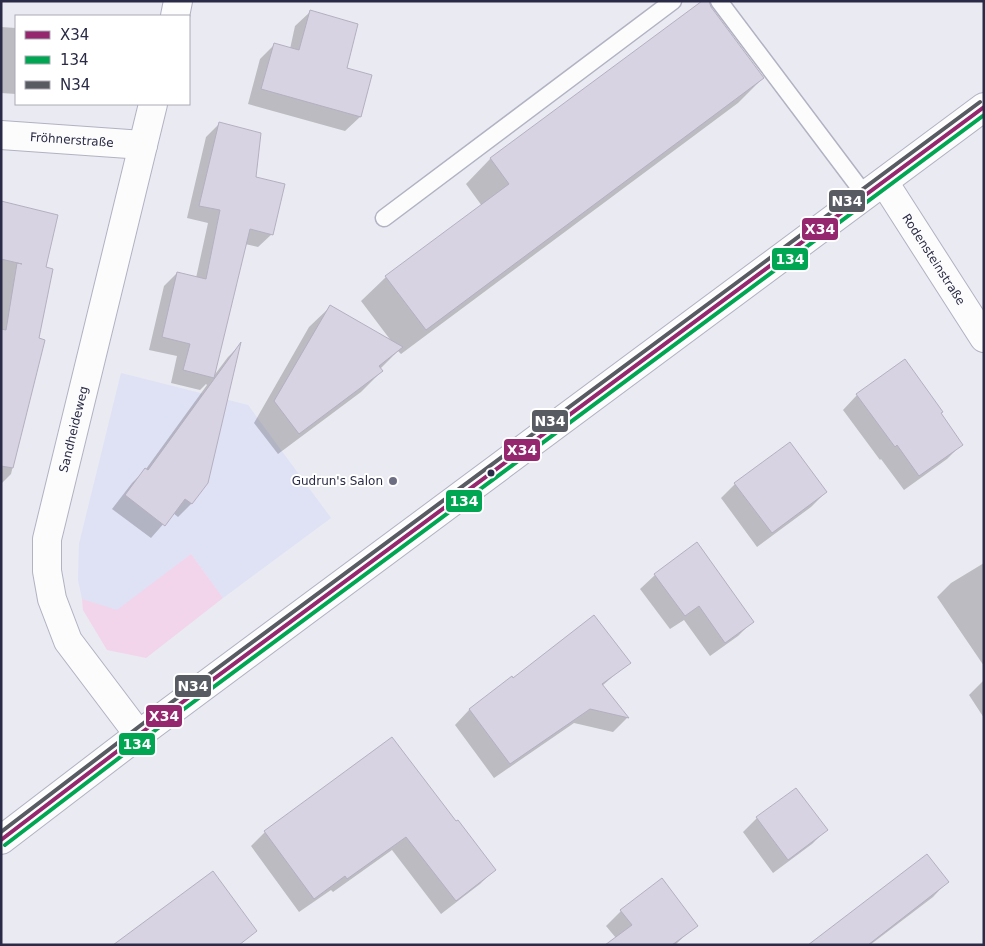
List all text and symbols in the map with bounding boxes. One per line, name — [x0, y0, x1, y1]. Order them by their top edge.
legend — [15, 15, 190, 105]
text: X34 — [60, 26, 89, 44]
text: 134 — [60, 51, 89, 69]
text: N34 — [60, 76, 90, 94]
street label: Fröhnerstraße — [30, 130, 114, 150]
line badge: N34 — [828, 189, 866, 213]
text: N34 — [831, 193, 863, 209]
street label: Rodensteinstraße — [899, 211, 968, 308]
line badge: X34 — [801, 217, 839, 241]
text: X34 — [805, 221, 835, 237]
line badge: 134 — [771, 247, 809, 271]
text: 134 — [775, 251, 805, 267]
street label: Sandheideweg — [56, 385, 91, 474]
line badge: N34 — [531, 409, 569, 433]
text: N34 — [534, 413, 566, 429]
line badge: X34 — [503, 438, 541, 462]
text: X34 — [507, 442, 537, 458]
unlabelled marker — [486, 468, 496, 478]
place label: Gudrun's Salon — [292, 474, 383, 488]
marker: Gudrun's Salon — [387, 475, 399, 487]
line badge: 134 — [445, 489, 483, 513]
text: 134 — [449, 493, 479, 509]
line badge: N34 — [174, 674, 212, 698]
text: N34 — [177, 678, 209, 694]
line badge: X34 — [145, 704, 183, 728]
text: X34 — [149, 708, 179, 724]
line badge: 134 — [118, 732, 156, 756]
text: 134 — [122, 736, 152, 752]

